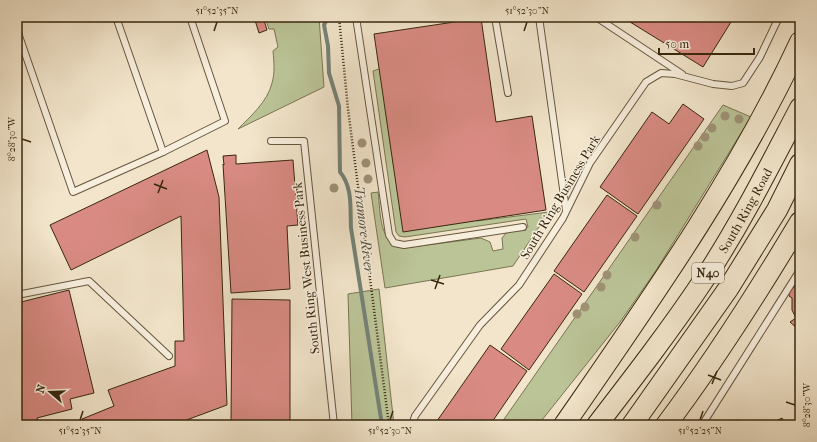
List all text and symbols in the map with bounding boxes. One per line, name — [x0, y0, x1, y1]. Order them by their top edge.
text: 51°52'35"N — [195, 5, 239, 17]
text: 51°52'30"N — [505, 5, 550, 17]
scale bar — [659, 30, 754, 56]
text: 50 m — [665, 37, 689, 51]
text: 8°28'30"W — [6, 116, 18, 161]
street label: South Ring Business Park — [517, 132, 603, 262]
street label: South Ring Road — [715, 165, 775, 255]
street label: South Ring West Business Park — [289, 181, 322, 355]
water label: Tramore River — [350, 186, 378, 276]
road number: N40 — [692, 263, 724, 283]
north arrow — [30, 372, 70, 412]
text: N — [34, 382, 49, 395]
text: 8°28'30"W — [801, 382, 813, 427]
text: 51°52'35"N — [58, 425, 102, 437]
text: 51°52'30"N — [368, 425, 413, 437]
text: 51°52'25"N — [678, 425, 722, 437]

